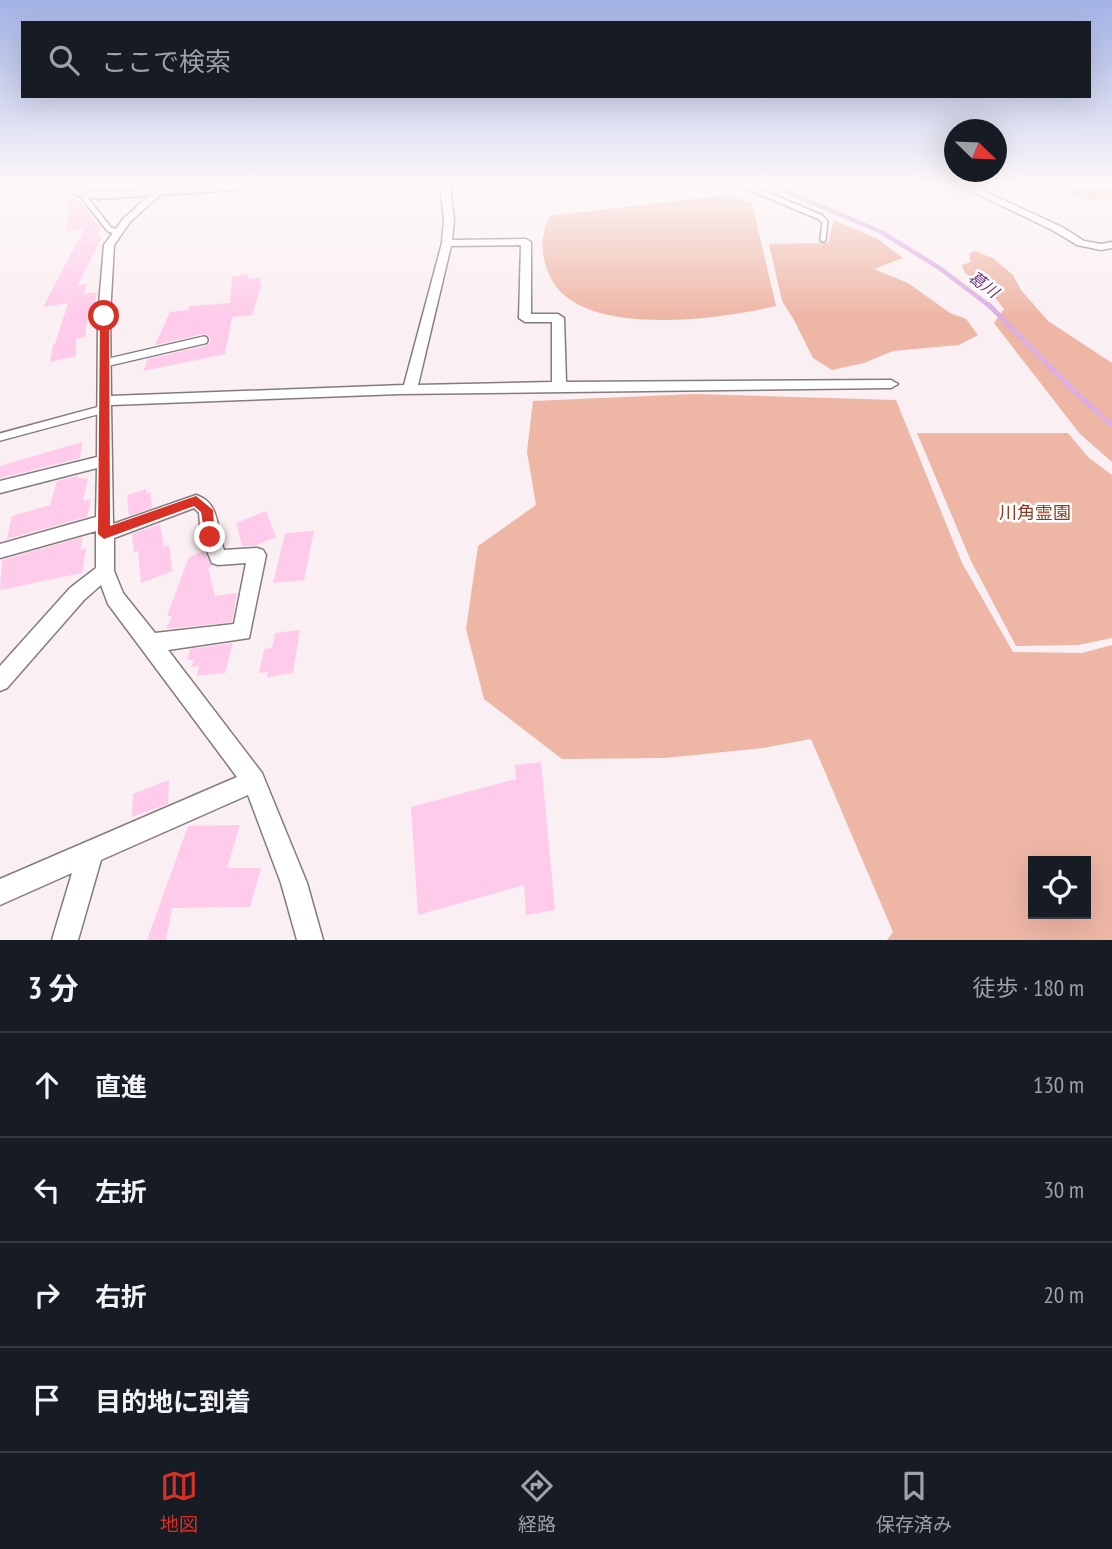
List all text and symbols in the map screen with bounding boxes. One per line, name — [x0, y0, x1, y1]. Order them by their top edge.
search box — [21, 21, 1091, 98]
icon: search — [45, 41, 83, 79]
text: ここで検索 — [101, 45, 231, 78]
north arrow — [944, 119, 1007, 182]
water label: 葛川 — [965, 266, 1004, 303]
route start — [88, 300, 119, 331]
park label: 川角霊園 — [999, 501, 1071, 524]
route end — [194, 521, 225, 552]
map controls — [1028, 856, 1091, 919]
button: locate — [1028, 856, 1091, 919]
text: 3 分 — [28, 968, 79, 1007]
text: 徒歩 · 180 m — [972, 973, 1084, 1002]
icon: ahead — [28, 1066, 66, 1104]
text: 直進 — [95, 1070, 147, 1103]
text: 130 m — [1033, 1070, 1084, 1099]
icon: left — [28, 1171, 66, 1209]
text: 左折 — [95, 1175, 147, 1208]
text: 30 m — [1043, 1175, 1084, 1204]
icon: right — [28, 1276, 66, 1314]
text: 右折 — [95, 1280, 147, 1313]
text: 20 m — [1043, 1280, 1084, 1309]
icon: arrive — [28, 1381, 66, 1419]
text: 目的地に到着 — [95, 1385, 251, 1418]
tab: 地図 — [160, 1467, 198, 1536]
tab: 経路 — [518, 1467, 556, 1536]
tab: 保存済み — [876, 1467, 952, 1536]

